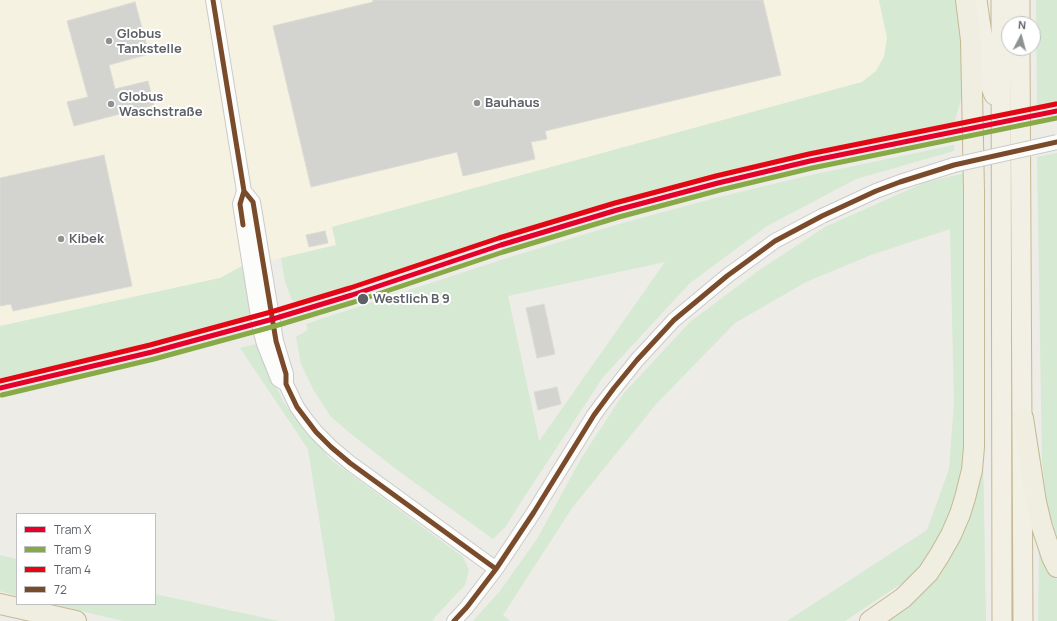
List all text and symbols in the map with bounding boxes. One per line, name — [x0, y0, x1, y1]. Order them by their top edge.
north arrow — [1001, 16, 1041, 56]
text: N — [1017, 17, 1027, 32]
place label: Globus Tankstelle — [117, 26, 182, 57]
marker: Globus Tankstelle — [104, 36, 114, 46]
place label: Globus Waschstraße — [119, 89, 202, 120]
place label: Bauhaus — [485, 95, 540, 111]
marker: Bauhaus — [472, 98, 482, 108]
marker: Globus Waschstraße — [106, 99, 116, 109]
place label: Kibek — [69, 231, 104, 247]
marker: Kibek — [56, 234, 66, 244]
place label: Westlich B 9 — [373, 291, 450, 307]
marker: Westlich B 9 — [356, 292, 370, 306]
legend — [16, 513, 156, 605]
text: Tram X — [54, 521, 91, 538]
text: Tram 9 — [54, 541, 91, 558]
text: Tram 4 — [54, 561, 91, 578]
text: 72 — [54, 581, 67, 598]

